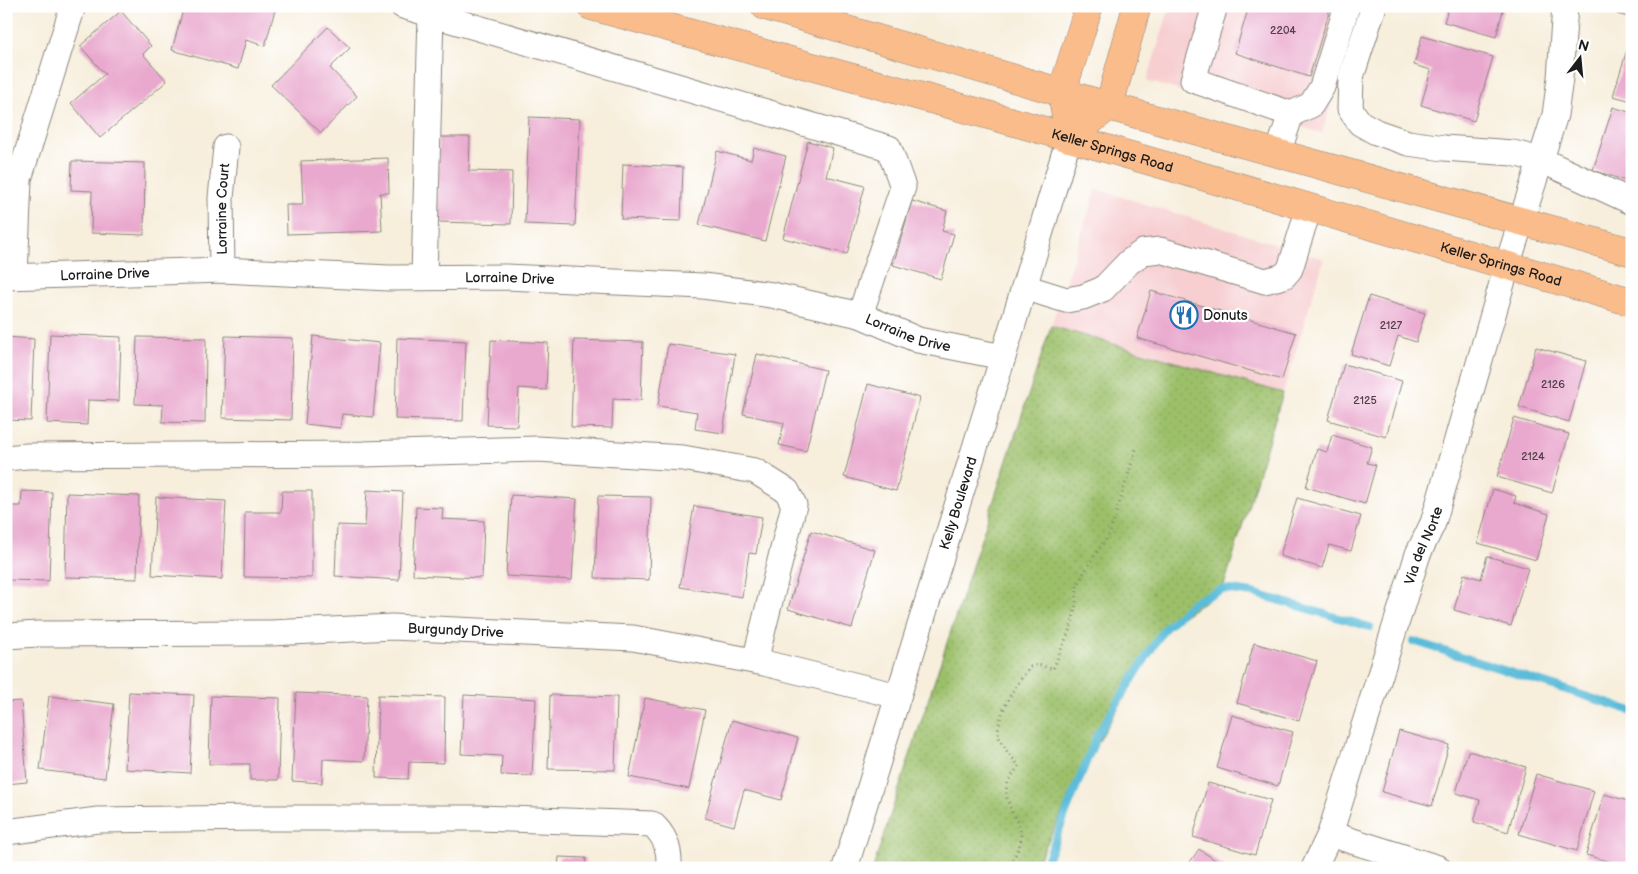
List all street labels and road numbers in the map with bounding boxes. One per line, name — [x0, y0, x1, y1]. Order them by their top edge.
street label: Keller Springs Road — [1050, 125, 1175, 176]
street label: Lorraine Court — [213, 162, 233, 255]
street label: Keller Springs Road — [1438, 239, 1564, 290]
street label: Lorraine Drive — [60, 264, 150, 284]
street label: Lorraine Drive — [465, 269, 555, 288]
street label: Lorraine Drive — [863, 310, 952, 355]
street label: Kelly Boulevard — [936, 455, 981, 552]
street label: Via del Norte — [1401, 505, 1446, 587]
street label: Burgundy Drive — [407, 620, 504, 641]

